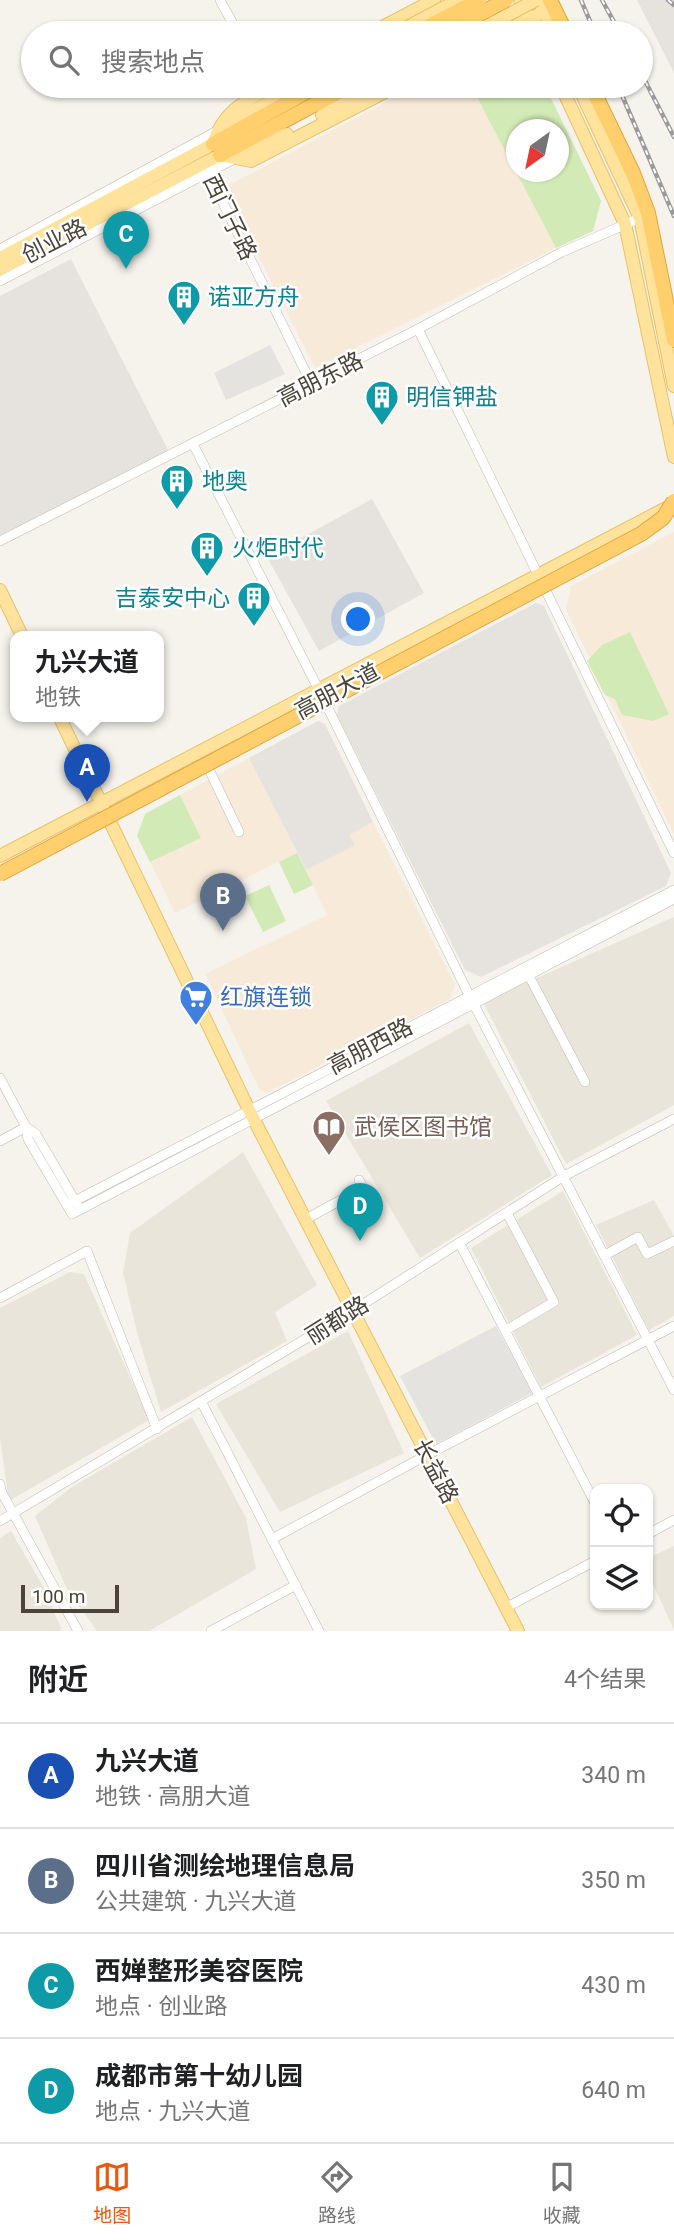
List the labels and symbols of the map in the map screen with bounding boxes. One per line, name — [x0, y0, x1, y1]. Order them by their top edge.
north arrow — [506, 119, 569, 182]
street label: 西门子路 — [197, 170, 262, 264]
pin: C — [103, 211, 149, 269]
street label: 创业路 — [17, 214, 91, 269]
building icon: 诺亚方舟 — [165, 278, 203, 327]
place label: 诺亚方舟 — [208, 284, 300, 311]
street label: 高朋东路 — [273, 347, 367, 412]
building icon: 明信钾盐 — [363, 378, 401, 427]
place label: 明信钾盐 — [406, 384, 498, 411]
building icon: 地奥 — [158, 462, 196, 511]
place label: 地奥 — [202, 468, 248, 495]
building icon: 火炬时代 — [188, 529, 226, 578]
place label: 火炬时代 — [232, 535, 324, 562]
building icon: 吉泰安中心 — [235, 579, 273, 628]
place label: 吉泰安中心 — [115, 585, 230, 612]
your location — [341, 602, 375, 636]
street label: 高朋大道 — [290, 658, 384, 725]
pin: A — [64, 744, 110, 802]
pin: B — [200, 873, 246, 931]
supermarket icon: 红旗连锁 — [177, 978, 215, 1027]
place label: 红旗连锁 — [220, 984, 312, 1011]
street label: 高朋西路 — [323, 1013, 417, 1080]
library icon: 武侯区图书馆 — [310, 1108, 348, 1157]
place label: 武侯区图书馆 — [354, 1114, 492, 1141]
pin: D — [337, 1183, 383, 1241]
street label: 丽都路 — [301, 1291, 374, 1350]
street label: 长益路 — [407, 1434, 464, 1508]
scale bar — [21, 1582, 119, 1614]

